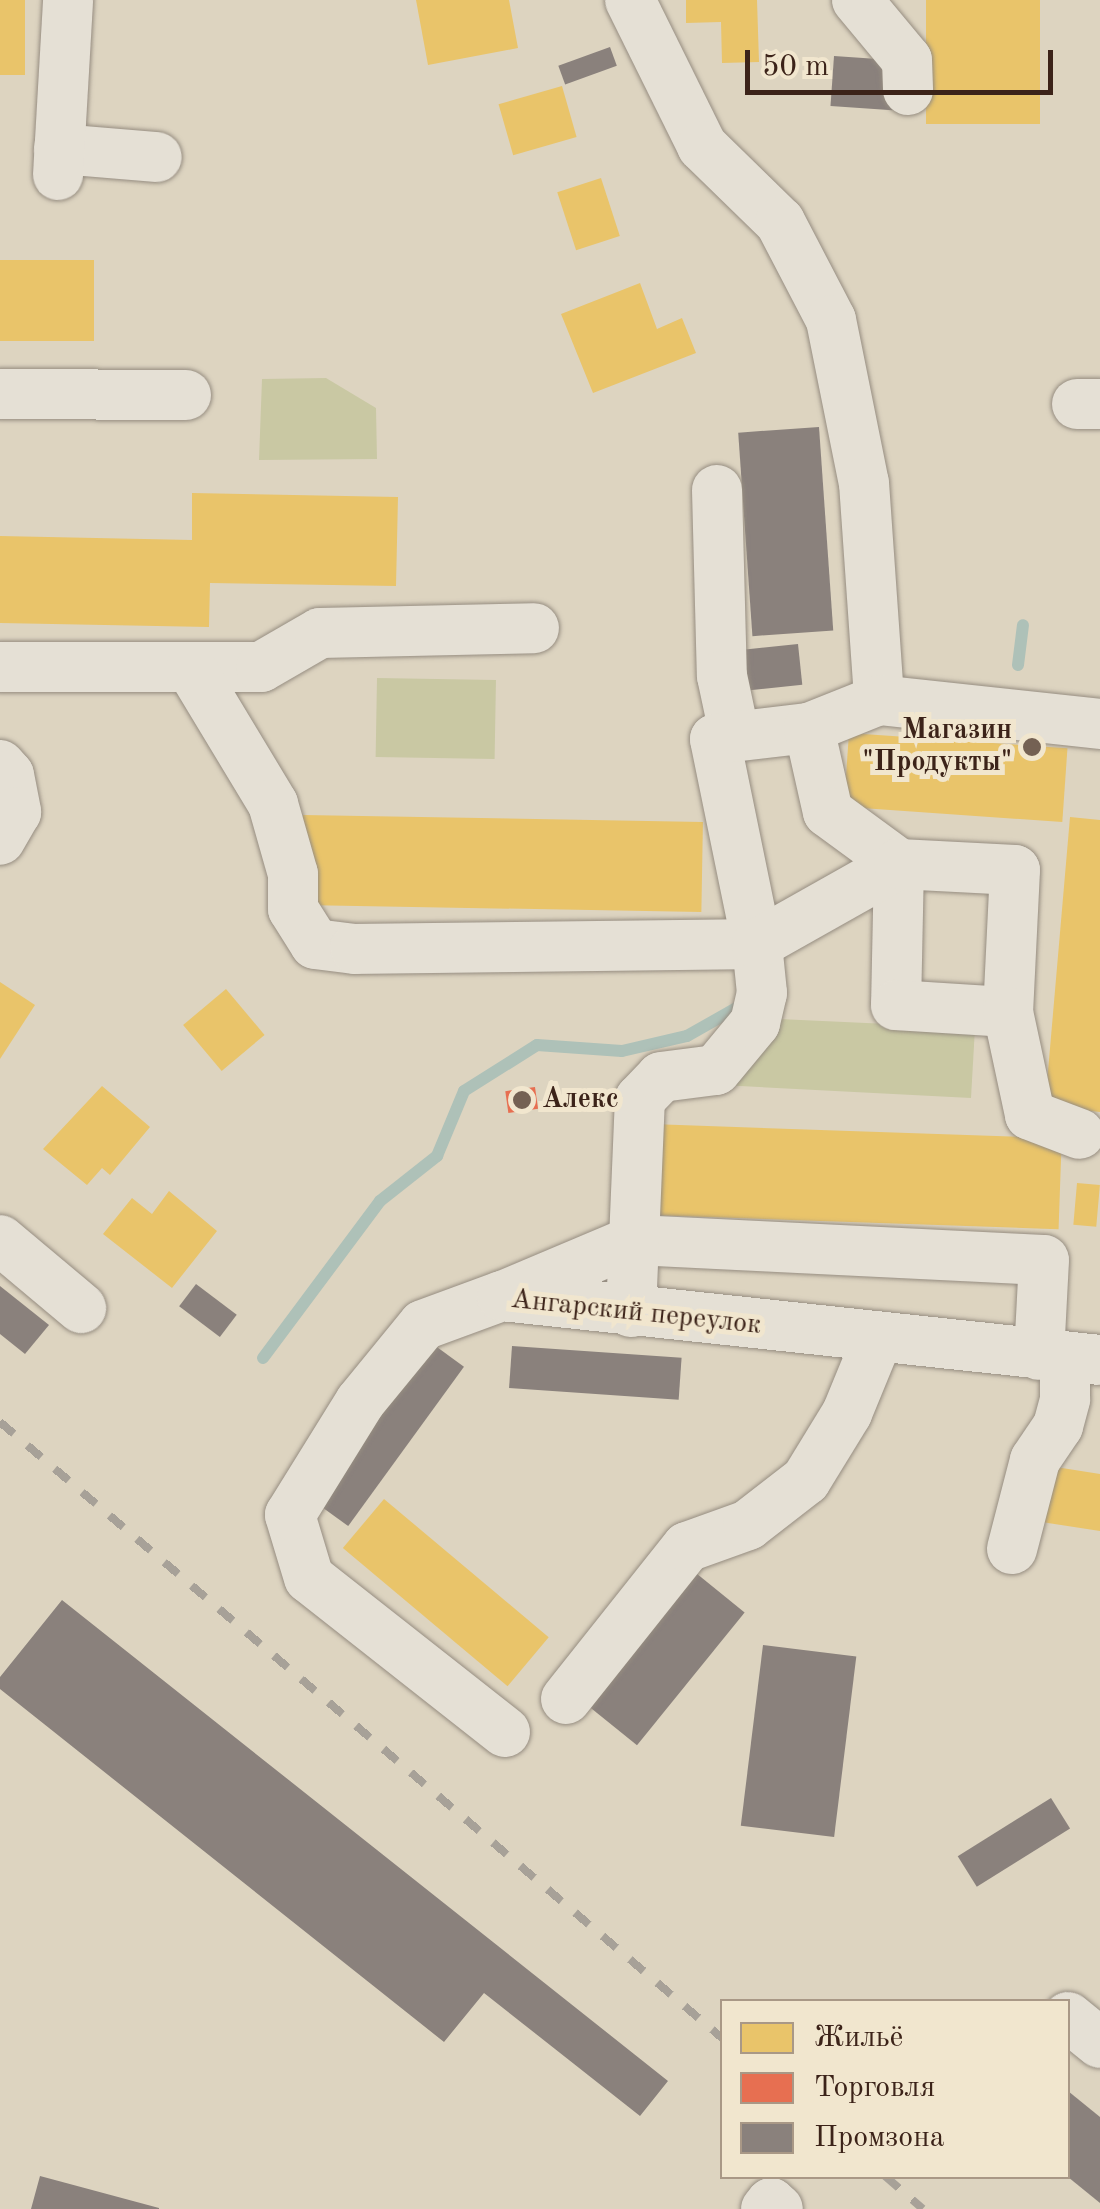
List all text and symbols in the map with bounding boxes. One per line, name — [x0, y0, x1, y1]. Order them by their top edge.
scale bar — [750, 30, 1058, 92]
text: 50 m — [762, 52, 829, 82]
place label: Магазин "Продукты" — [862, 714, 1012, 780]
marker: Магазин "Продукты" — [1021, 736, 1043, 758]
place label: Алекс — [542, 1083, 619, 1117]
marker: Алекс — [511, 1089, 533, 1111]
street label: Ангарский переулок — [509, 1283, 763, 1343]
legend — [720, 1999, 1070, 2179]
text: Жильё — [814, 2023, 903, 2053]
text: Торговля — [814, 2073, 935, 2103]
text: Промзона — [814, 2123, 945, 2153]

